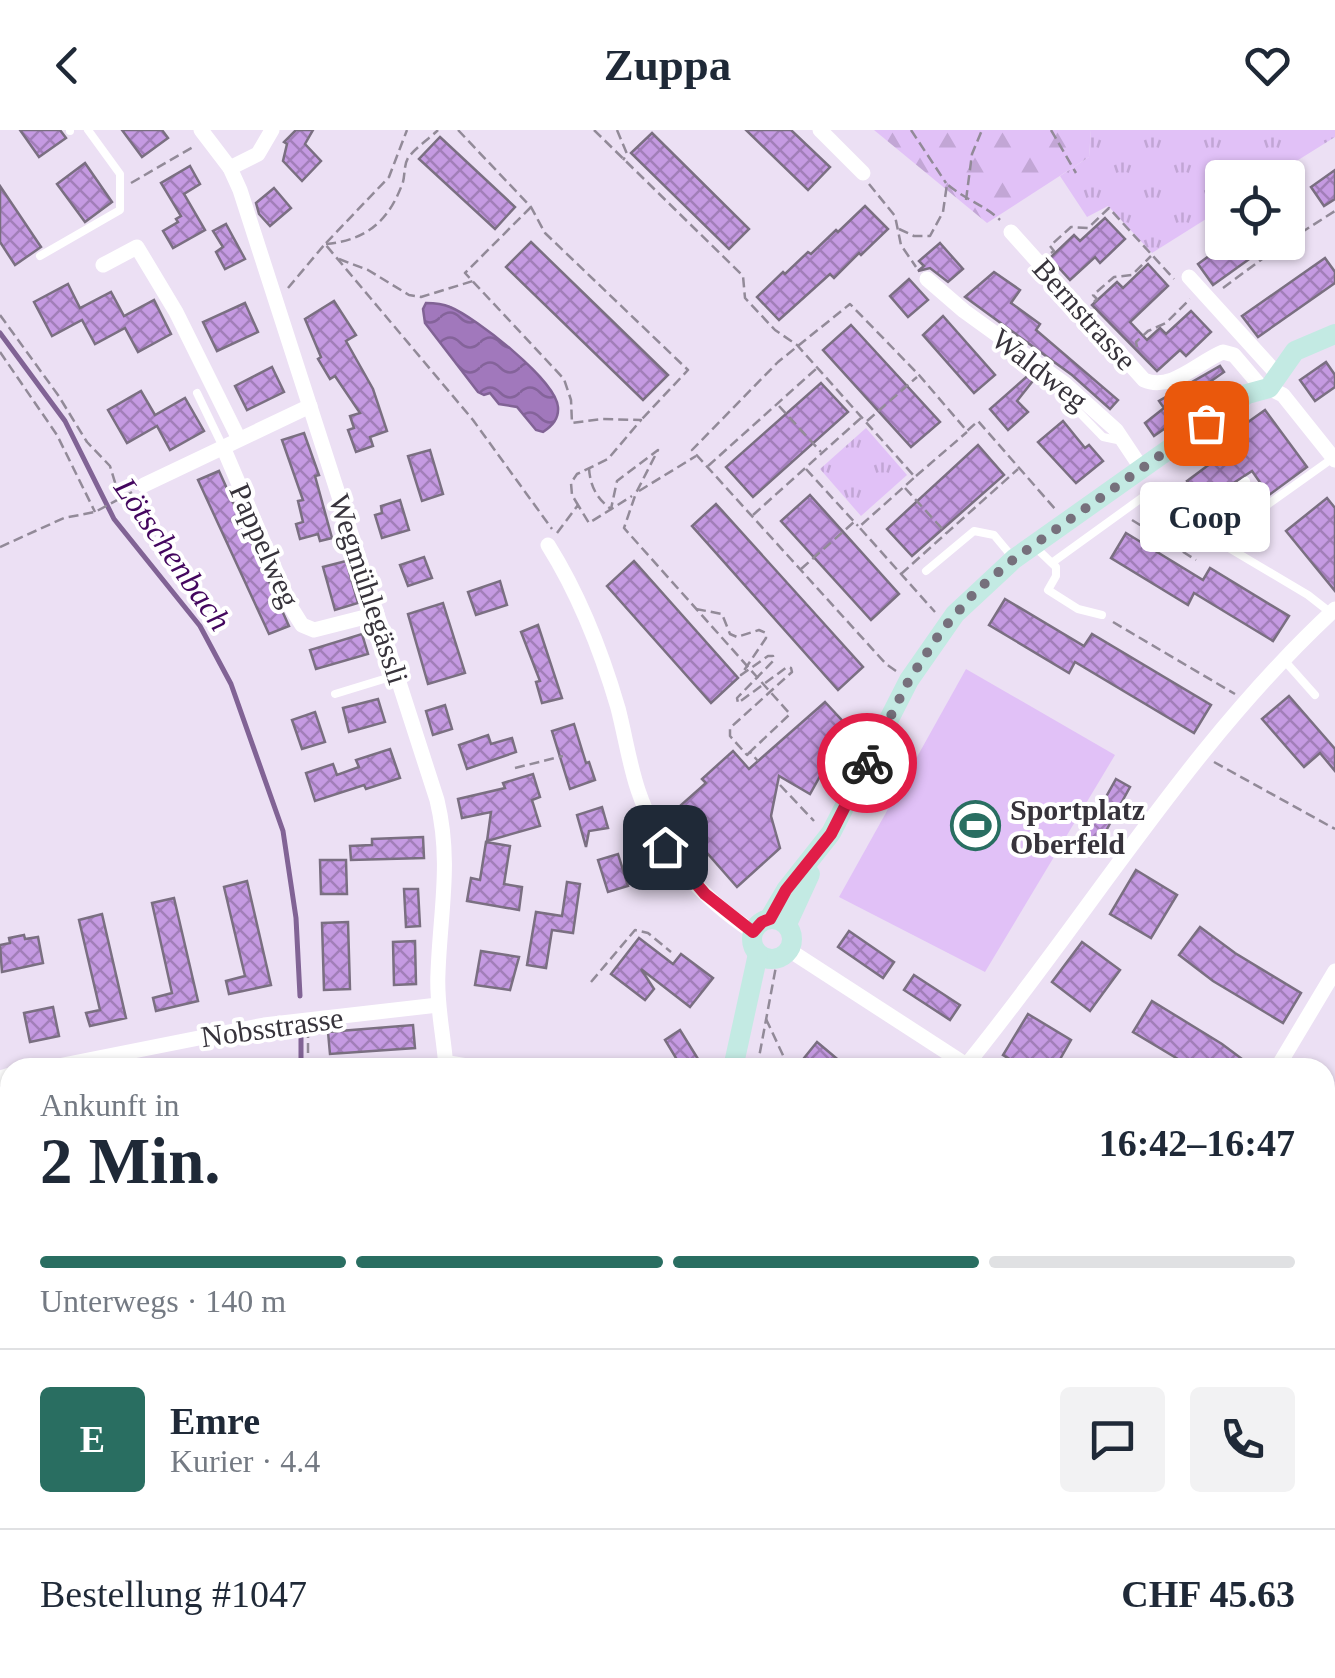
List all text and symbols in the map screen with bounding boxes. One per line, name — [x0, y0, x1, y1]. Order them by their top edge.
icon: back — [40, 38, 95, 93]
icon: heart — [1240, 38, 1295, 93]
text: Zuppa — [604, 40, 731, 90]
map controls — [1205, 160, 1305, 260]
button: locate — [1205, 160, 1305, 260]
street label: Bernstrasse — [1026, 252, 1144, 376]
street label: Waldweg — [985, 321, 1095, 417]
pin — [1164, 381, 1249, 466]
icon: bag — [1179, 396, 1234, 451]
water label: Lötschenbach — [107, 470, 239, 637]
street label: Pappelweg — [223, 478, 307, 612]
callout: Coop — [1141, 483, 1271, 553]
street label: Wegmühlegässli — [323, 490, 415, 688]
text: Coop — [1169, 499, 1241, 535]
courier — [817, 713, 917, 813]
icon: bike — [840, 736, 895, 791]
place label: Sportplatz Oberfeld — [1010, 793, 1145, 860]
sports icon: Sportplatz Oberfeld — [949, 800, 1001, 852]
pin — [623, 805, 708, 890]
icon: home — [638, 820, 693, 875]
street label: Nobsstrasse — [199, 1001, 345, 1053]
text: Ankunft in — [40, 1087, 180, 1123]
text: 16:42–16:47 — [1099, 1122, 1295, 1164]
text: 2 Min. — [40, 1125, 221, 1197]
text: Unterwegs · 140 m — [40, 1283, 286, 1319]
button: chat — [1060, 1387, 1165, 1492]
button: phone — [1190, 1387, 1295, 1492]
text: Emre — [170, 1400, 260, 1442]
text: E — [80, 1418, 105, 1460]
text: Kurier · 4.4 — [170, 1443, 320, 1479]
text: Bestellung #1047 — [40, 1573, 307, 1615]
text: CHF 45.63 — [1121, 1573, 1295, 1615]

